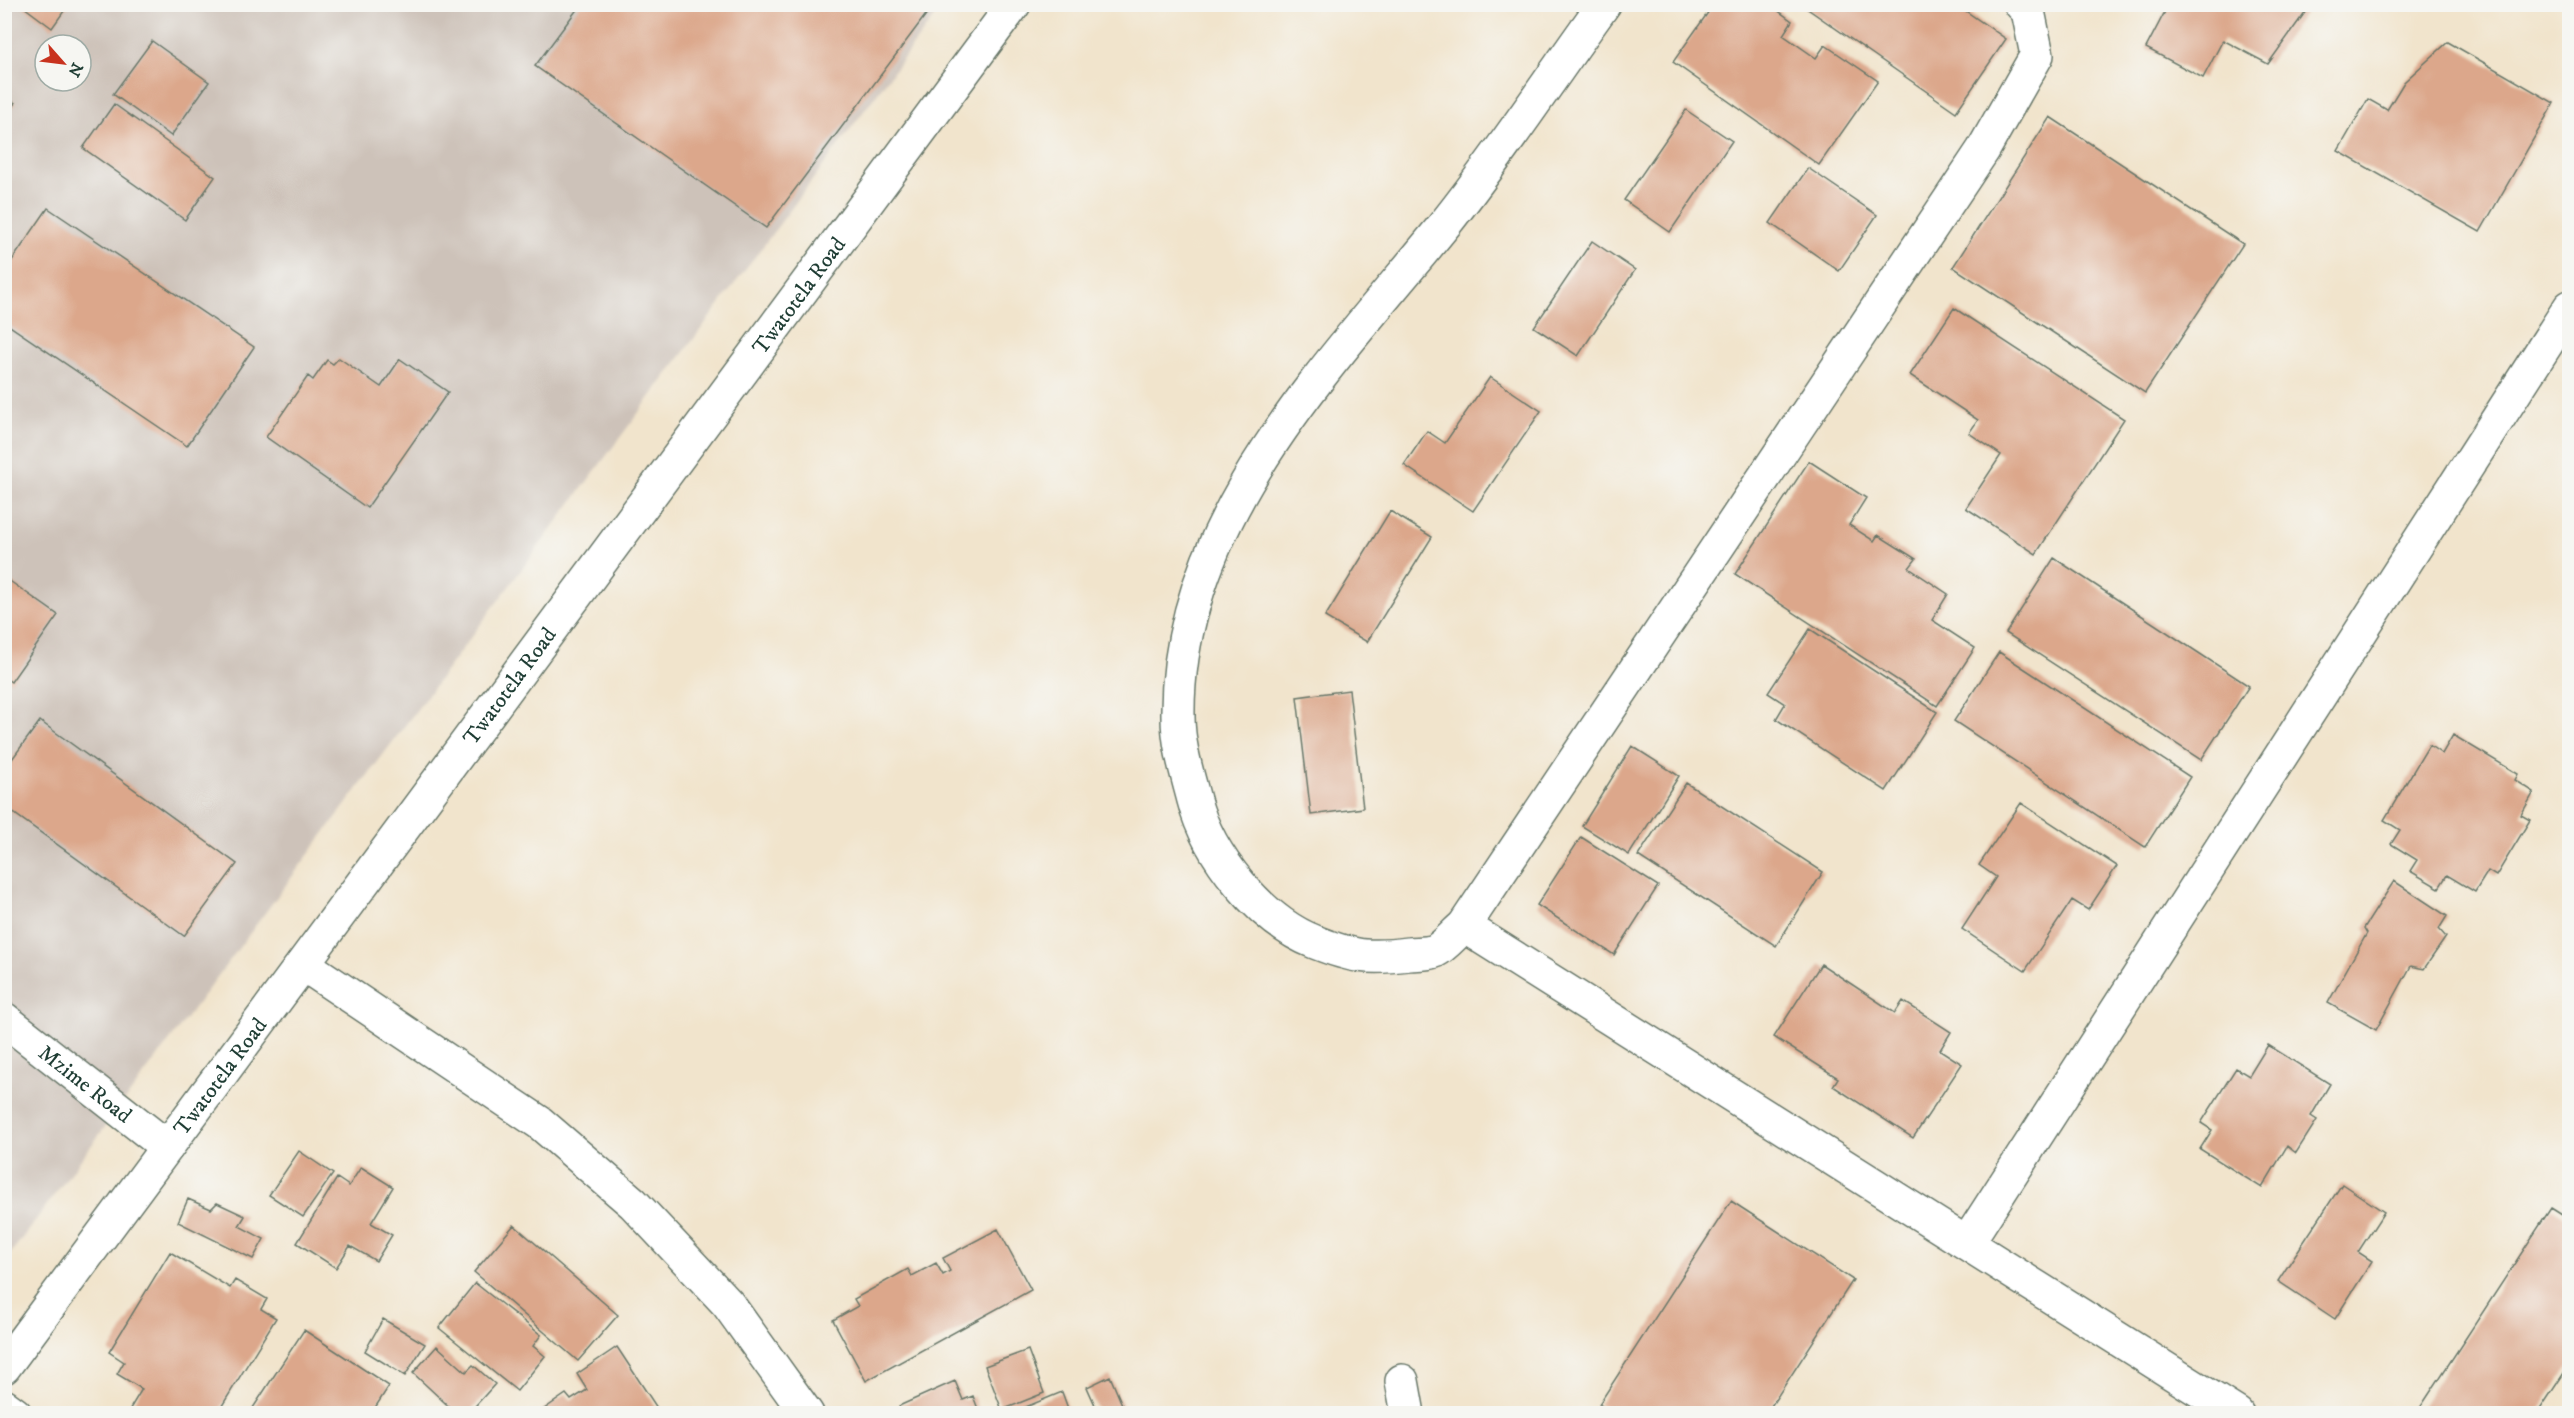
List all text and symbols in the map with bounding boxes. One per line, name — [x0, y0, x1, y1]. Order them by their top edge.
north arrow — [33, 33, 93, 93]
text: N — [63, 59, 87, 80]
street label: Twatotela Road — [747, 232, 852, 360]
street label: Twatotela Road — [458, 622, 563, 751]
street label: Twatotela Road — [168, 1013, 273, 1141]
street label: Mzime Road — [33, 1039, 137, 1129]

